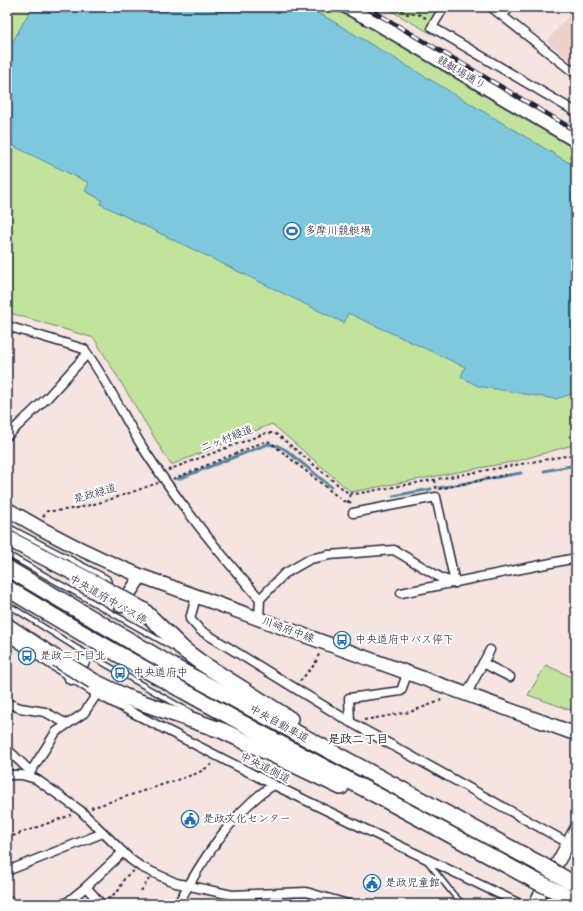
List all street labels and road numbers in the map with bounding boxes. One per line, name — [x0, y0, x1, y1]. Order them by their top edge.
street label: 競艇場通り — [433, 51, 489, 95]
street label: 二ヶ村緑道 — [198, 421, 256, 457]
street label: 是政緑道 — [71, 479, 119, 509]
street label: 中央道府中バス停 — [65, 570, 151, 630]
street label: 川崎府中線 — [259, 612, 317, 648]
street label: 中央自動車道 — [246, 700, 312, 748]
street label: 中央道側道 — [236, 747, 294, 789]

